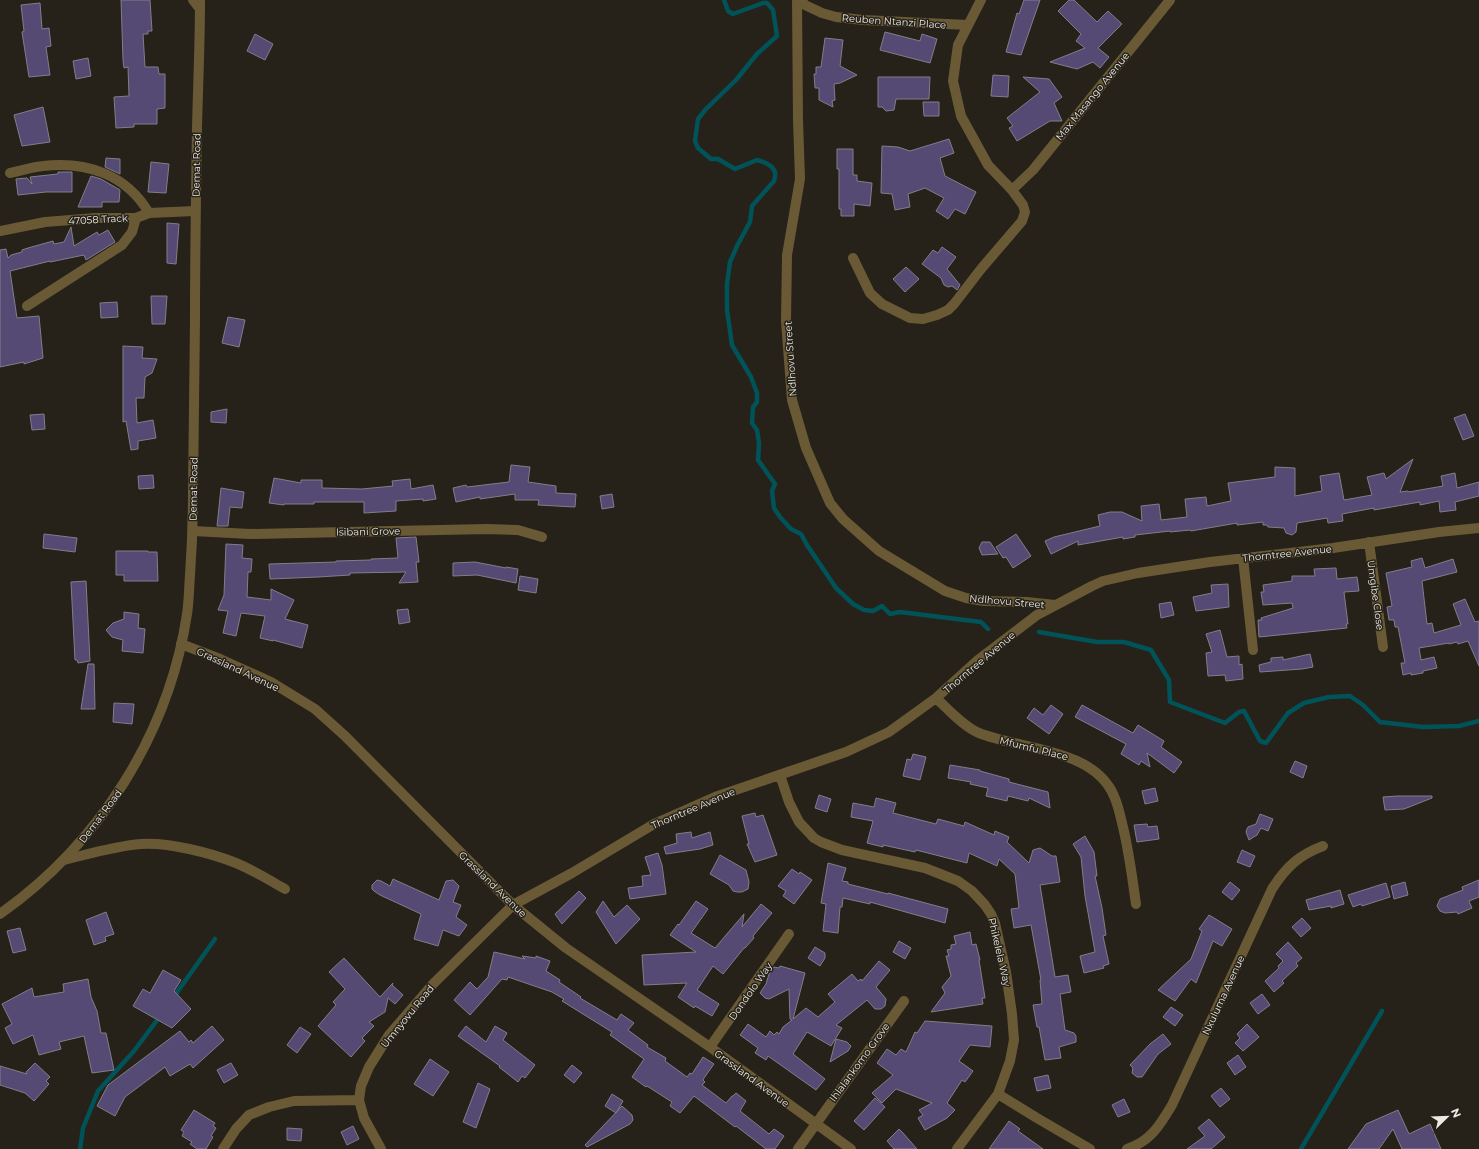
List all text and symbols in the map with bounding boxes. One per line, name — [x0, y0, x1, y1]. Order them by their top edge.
street label: Reuben Ntanzi Place — [841, 11, 947, 32]
street label: Max Masango Avenue — [1053, 50, 1132, 143]
street label: Demat Road — [189, 133, 204, 197]
street label: 47058 Track — [68, 211, 128, 228]
street label: Ndlhovu Street — [781, 321, 800, 397]
street label: Demat Road — [186, 457, 201, 521]
street label: Isibani Grove — [336, 524, 400, 539]
street label: Thorntree Avenue — [1242, 542, 1332, 565]
street label: Umgibe Close — [1364, 559, 1387, 631]
street label: Ndlhovu Street — [969, 592, 1045, 611]
street label: Thorntree Avenue — [941, 629, 1018, 696]
street label: Grassland Avenue — [194, 645, 281, 694]
street label: Mfumfu Place — [998, 734, 1070, 763]
street label: Thorntree Avenue — [649, 785, 737, 832]
street label: Demat Road — [76, 787, 125, 846]
street label: Grassland Avenue — [456, 849, 529, 920]
street label: Phikelela Way — [985, 917, 1014, 988]
street label: Nxuluma Avenue — [1199, 953, 1248, 1037]
street label: Dondolo Way — [726, 959, 775, 1023]
street label: Umnyovu Road — [378, 982, 437, 1050]
street label: Ihlalankomo Grove — [826, 1020, 892, 1104]
street label: Grassland Avenue — [712, 1047, 792, 1110]
north arrow — [1427, 1097, 1467, 1137]
text: N — [1448, 1106, 1464, 1120]

